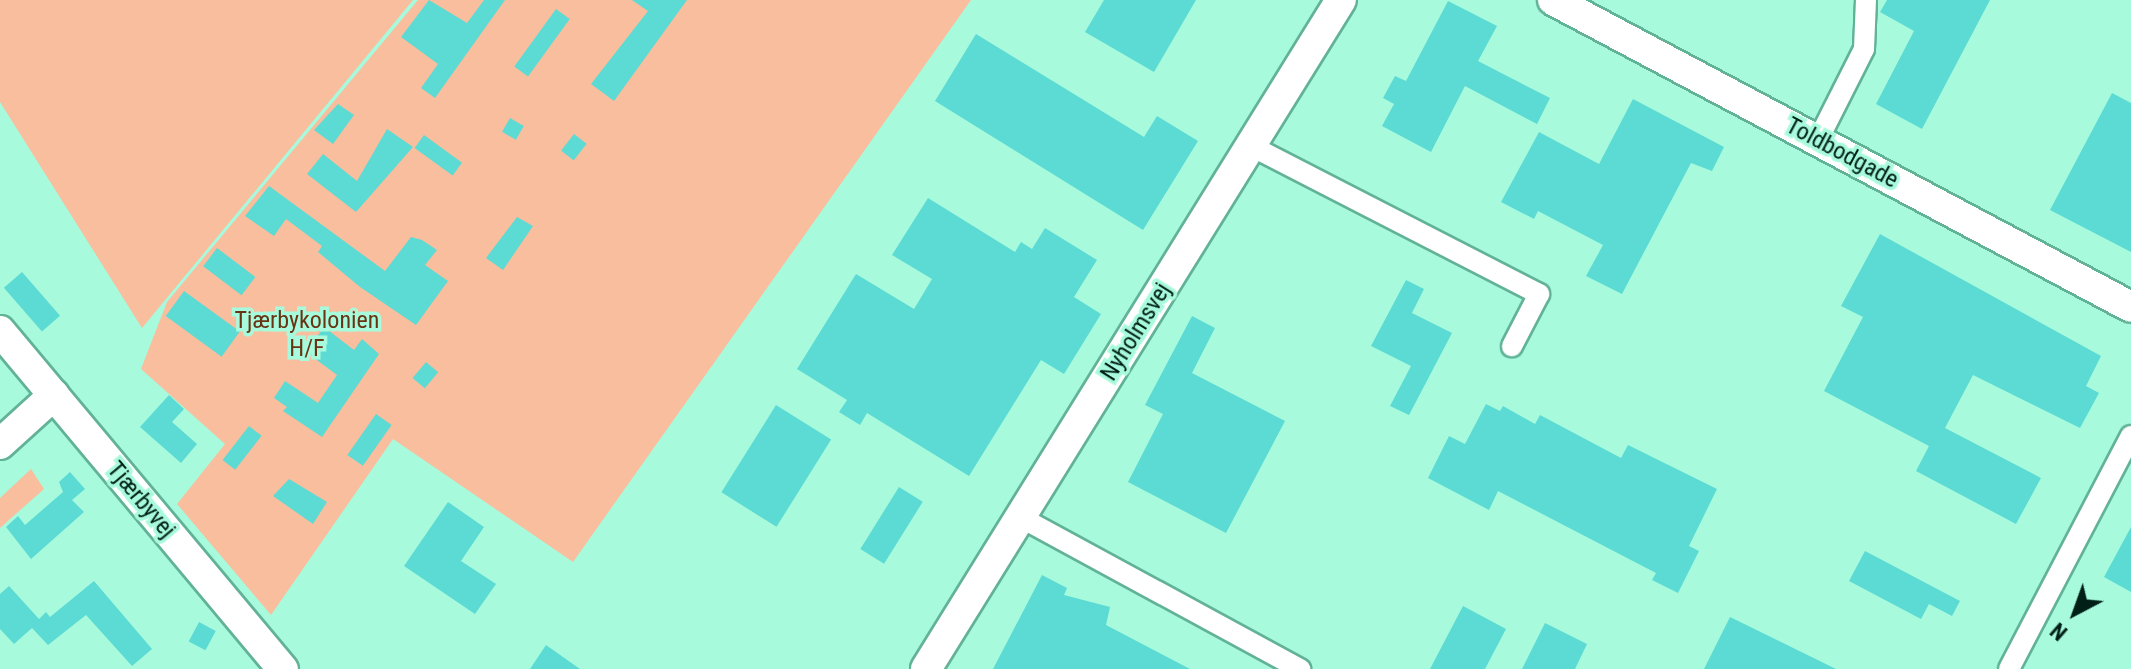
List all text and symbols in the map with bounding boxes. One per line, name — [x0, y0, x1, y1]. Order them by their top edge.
street label: Toldbodgade — [1781, 111, 1903, 195]
street label: Nyholmsvej — [1095, 278, 1177, 386]
park label: Tjærbykolonien H/F — [235, 307, 379, 363]
street label: Tjærbyvej — [101, 456, 181, 544]
north arrow — [2035, 573, 2115, 653]
text: N — [2046, 618, 2072, 645]

